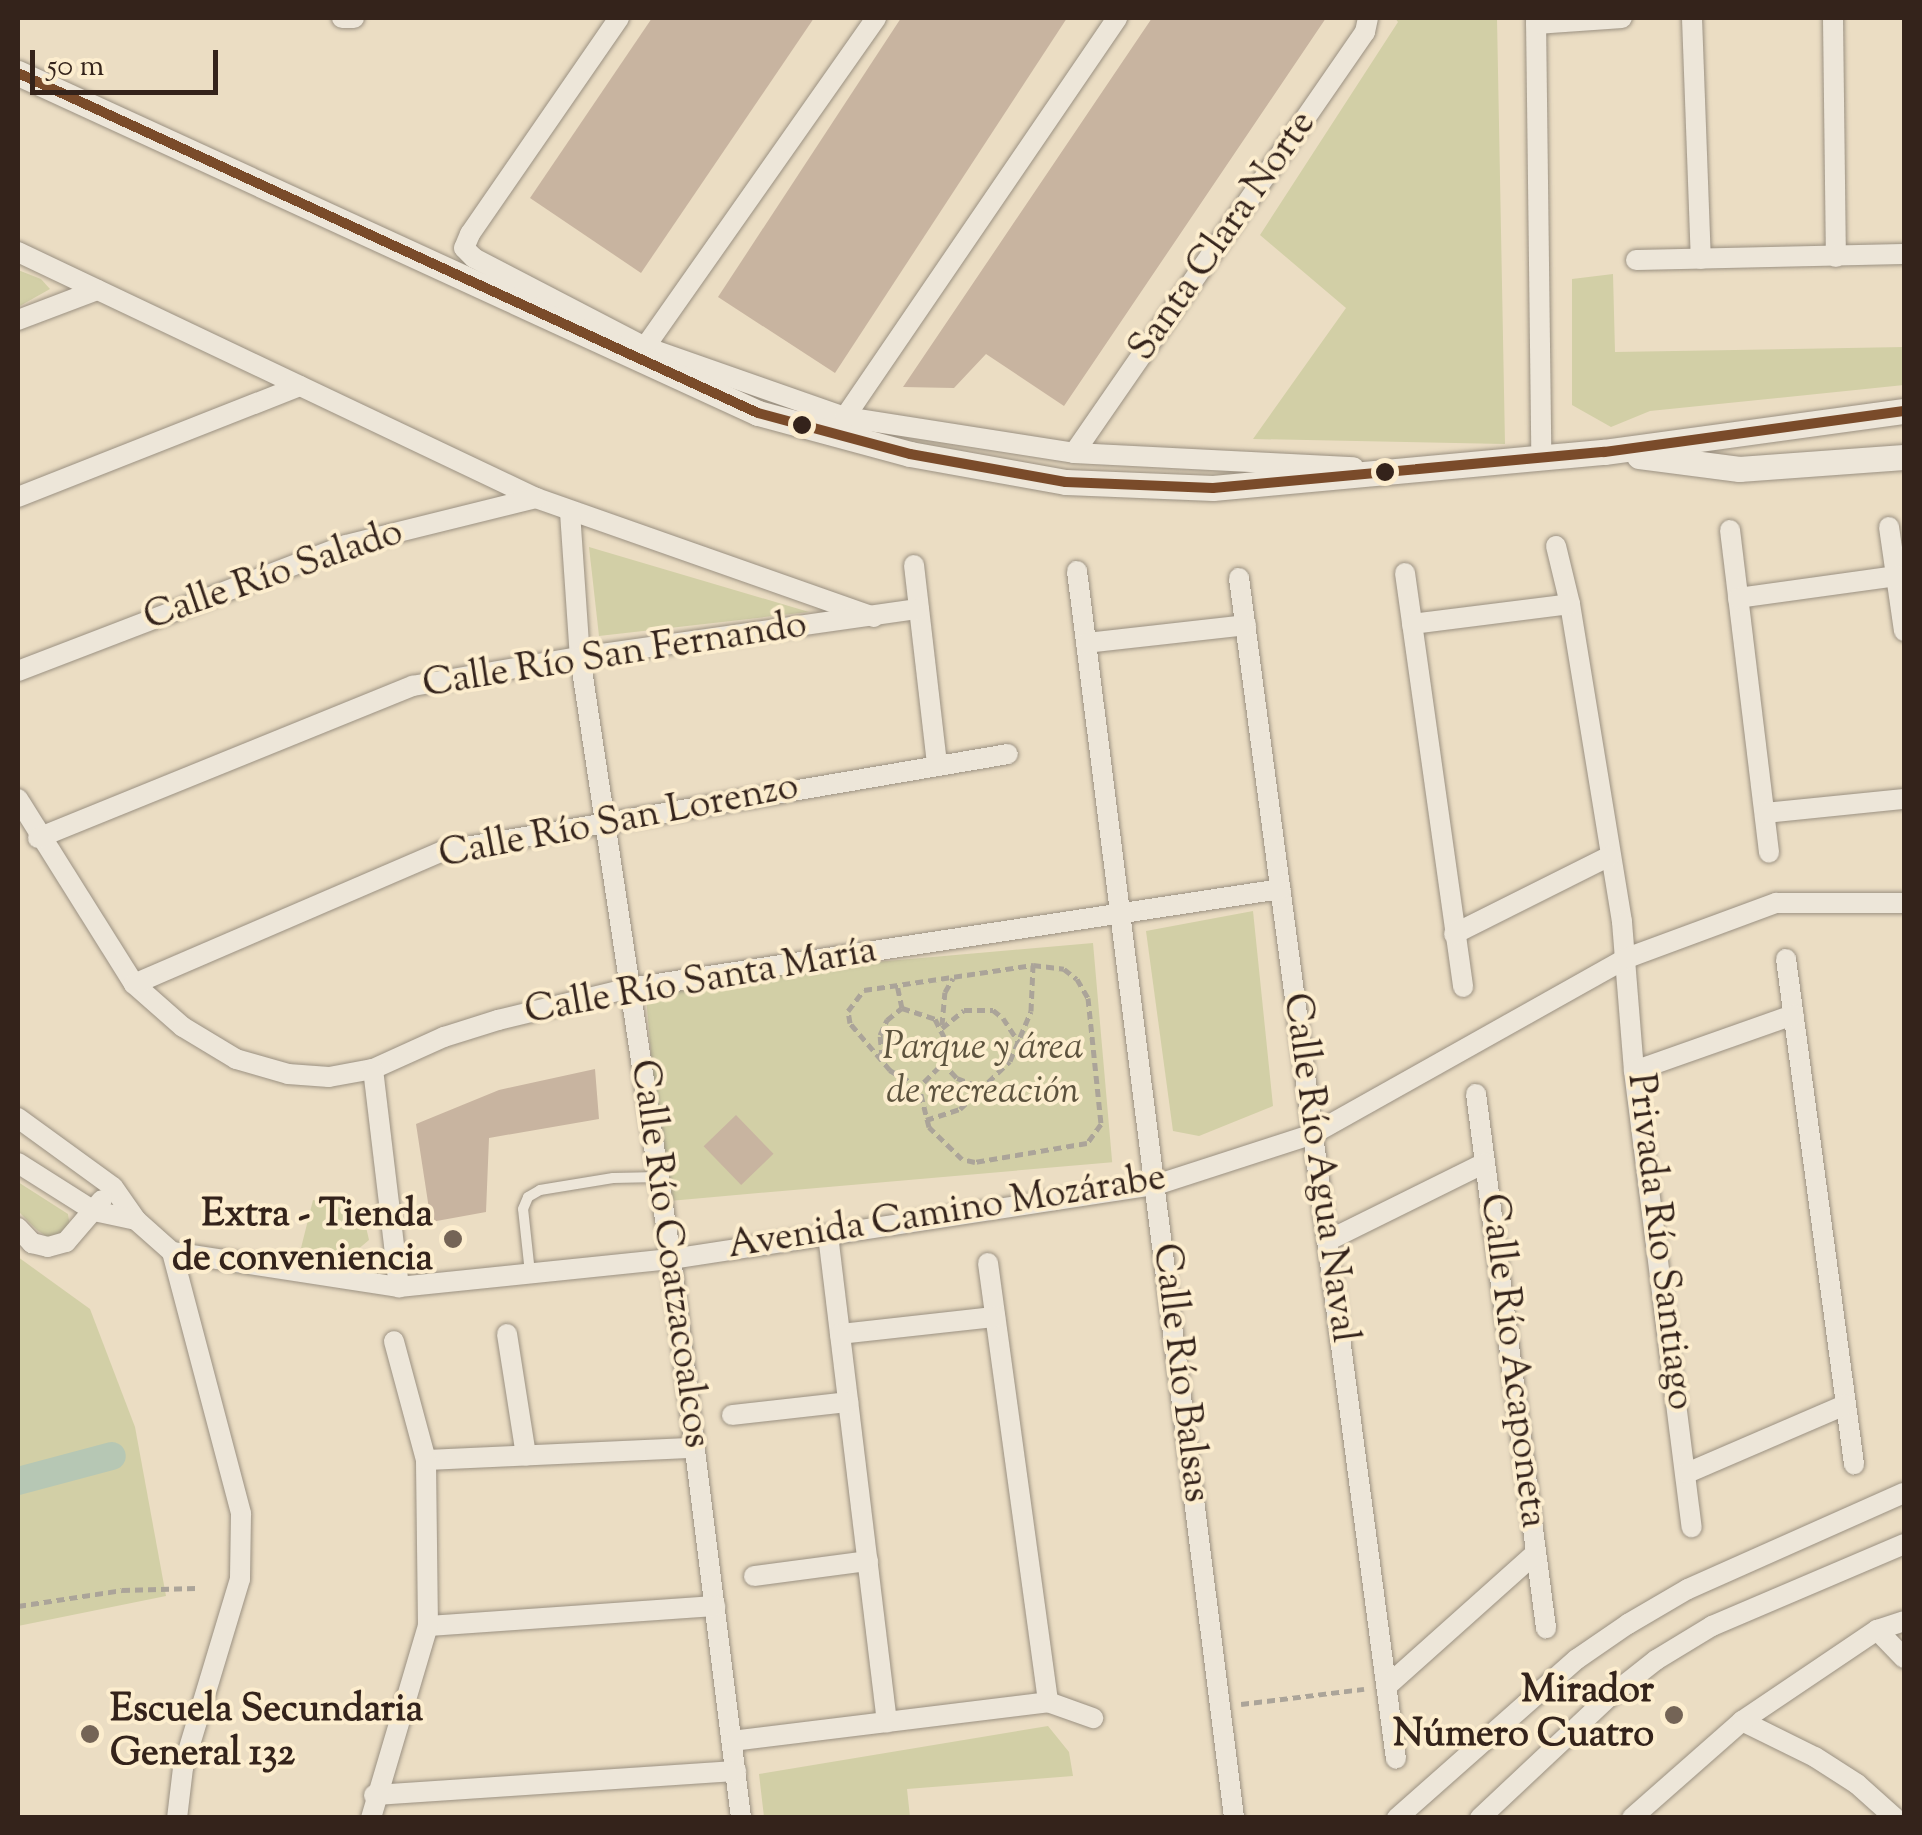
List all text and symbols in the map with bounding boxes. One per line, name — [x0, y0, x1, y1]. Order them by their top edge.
scale bar — [35, 30, 222, 92]
text: 50 m — [47, 46, 104, 89]
street label: Santa Clara Norte — [1121, 103, 1327, 371]
unlabelled marker — [792, 415, 812, 435]
unlabelled marker — [1375, 462, 1395, 482]
street label: Calle Río Salado — [139, 511, 409, 643]
street label: Calle Río San Fernando — [420, 604, 810, 710]
street label: Calle Río San Lorenzo — [436, 766, 802, 880]
street label: Calle Río Santa María — [522, 930, 880, 1036]
street label: Calle Río Agua Naval — [1271, 990, 1365, 1346]
park label: Parque y área de recreación — [883, 1027, 1083, 1116]
street label: Calle Río Coatzacoalcos — [618, 1057, 718, 1451]
street label: Privada Río Santiago — [1615, 1071, 1701, 1413]
street label: Avenida Camino Mozárabe — [725, 1157, 1169, 1271]
street label: Calle Río Acaponeta — [1468, 1191, 1554, 1531]
place label: Extra - Tienda de conveniencia — [172, 1194, 433, 1284]
marker: Extra - Tienda de conveniencia — [442, 1228, 464, 1250]
street label: Calle Río Balsas — [1140, 1241, 1218, 1505]
place label: Mirador Número Cuatro — [1393, 1670, 1654, 1760]
place label: Escuela Secundaria General 132 — [110, 1689, 423, 1778]
marker: Mirador Número Cuatro — [1663, 1704, 1685, 1726]
marker: Escuela Secundaria General 132 — [79, 1723, 101, 1745]

